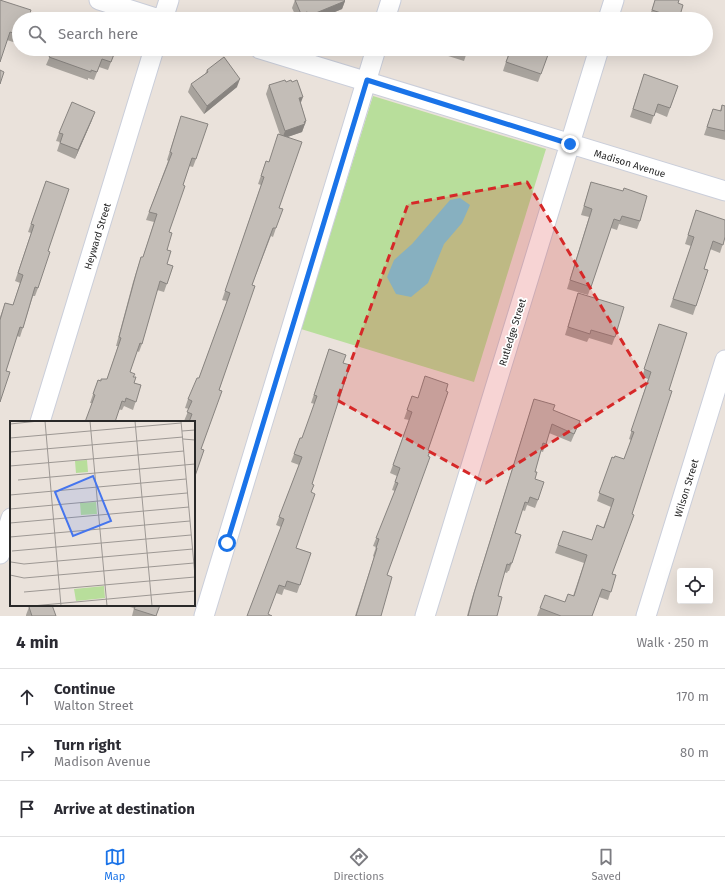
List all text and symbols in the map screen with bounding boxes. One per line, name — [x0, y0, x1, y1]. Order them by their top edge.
search box — [12, 12, 713, 56]
icon: search — [26, 23, 48, 45]
text: Search here — [58, 25, 138, 43]
route end — [561, 135, 579, 153]
street label: Madison Avenue — [592, 147, 667, 181]
street label: Heyward Street — [82, 201, 114, 271]
street label: Rutledge Street — [497, 297, 529, 368]
inset map — [10, 421, 195, 606]
street label: Wilson Street — [672, 457, 702, 519]
route start — [218, 534, 236, 552]
map controls — [677, 568, 713, 604]
button: locate — [677, 568, 713, 604]
text: 4 min — [16, 632, 59, 653]
text: Walk · 250 m — [636, 635, 709, 650]
text: Continue — [54, 680, 115, 698]
icon: ahead — [16, 686, 38, 708]
text: 170 m — [676, 689, 709, 704]
text: Walton Street — [54, 698, 134, 713]
text: Turn right — [54, 736, 121, 754]
icon: right — [16, 742, 38, 764]
text: 80 m — [680, 745, 709, 760]
text: Madison Avenue — [54, 754, 151, 769]
icon: arrive — [16, 798, 38, 820]
text: Arrive at destination — [54, 800, 195, 818]
tab: Map — [104, 846, 126, 883]
tab: Directions — [333, 846, 384, 883]
tab: Saved — [591, 846, 621, 883]

